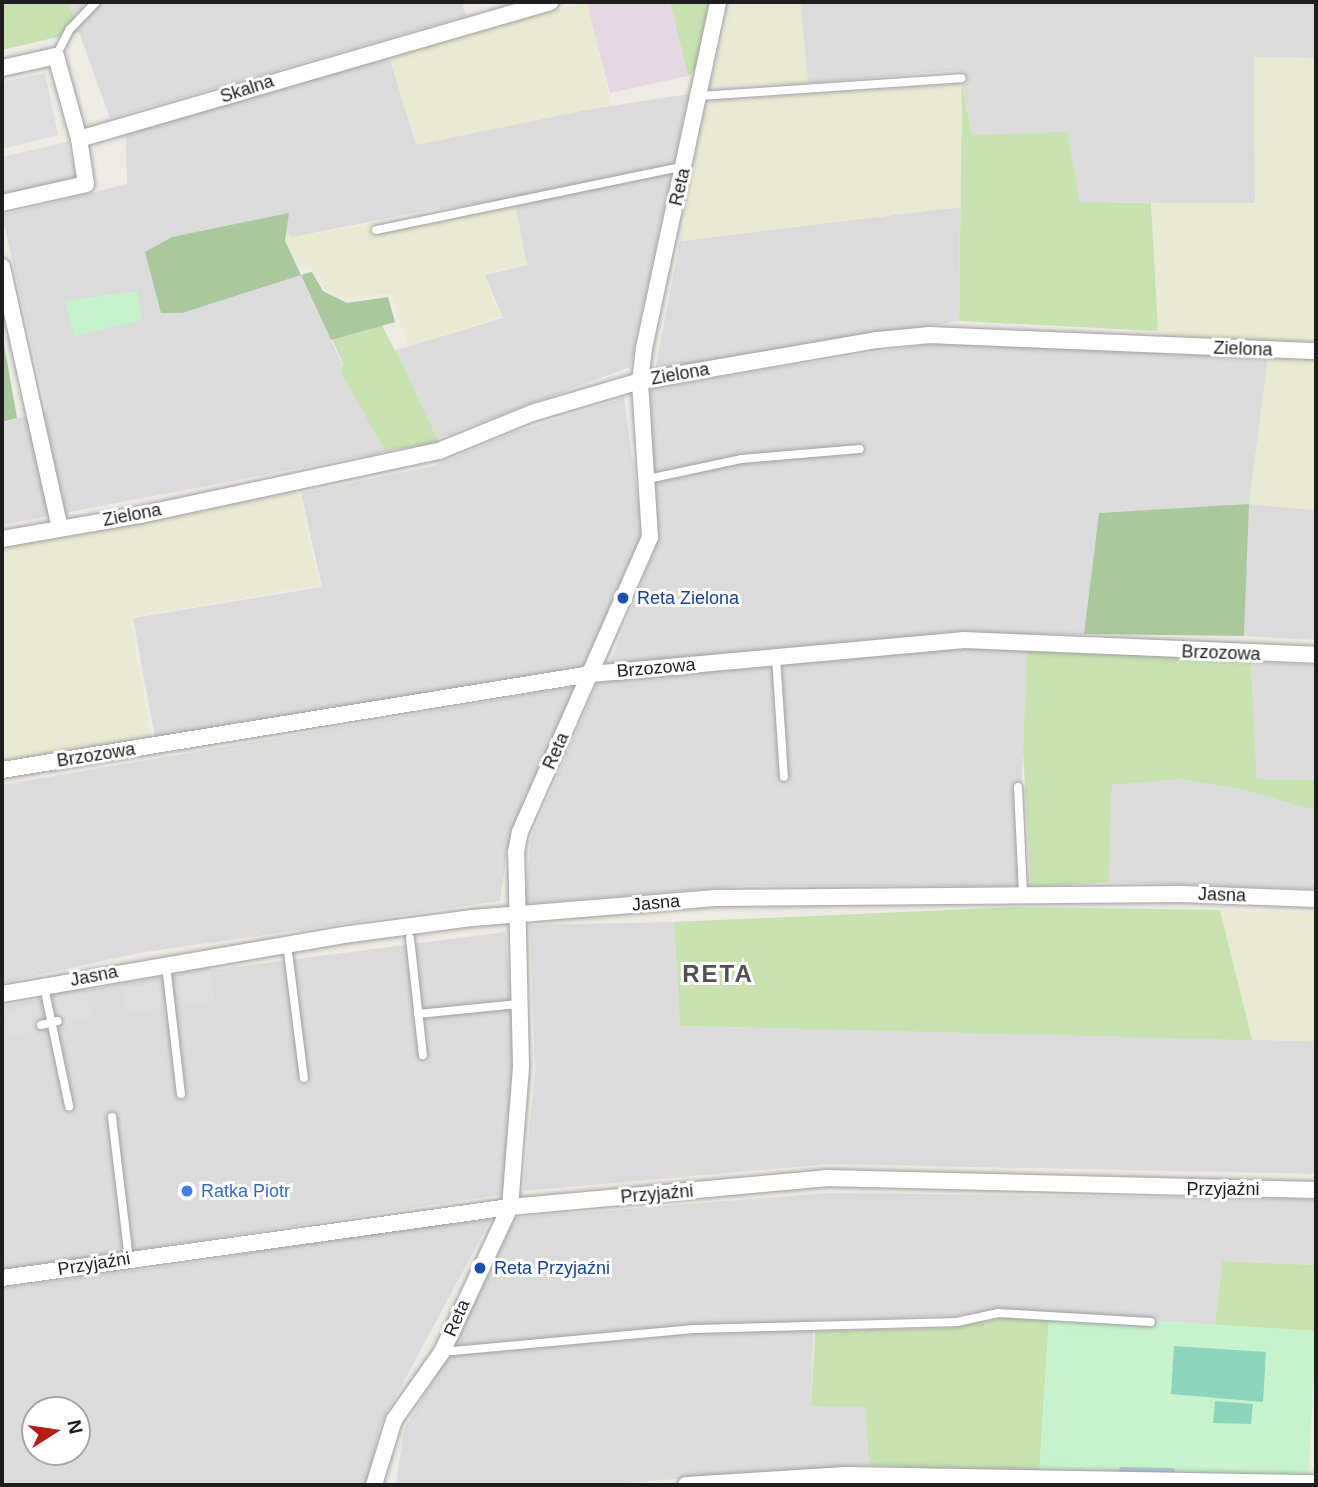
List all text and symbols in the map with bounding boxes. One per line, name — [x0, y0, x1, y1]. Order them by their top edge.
street label: Skalna — [217, 70, 277, 108]
street label: Reta — [665, 166, 695, 208]
street label: Zielona — [1213, 337, 1273, 361]
street label: Zielona — [649, 358, 711, 390]
street label: Zielona — [101, 499, 163, 531]
place label: Reta Zielona — [637, 587, 739, 609]
marker: Reta Zielona — [615, 590, 631, 606]
street label: Brzozowa — [1181, 641, 1261, 665]
street label: Brzozowa — [616, 654, 696, 682]
street label: Reta — [538, 729, 574, 773]
street label: Brzozowa — [55, 738, 137, 772]
street label: Jasna — [1198, 883, 1246, 907]
street label: Jasna — [631, 890, 681, 916]
district label: RETA — [683, 960, 753, 988]
street label: Jasna — [68, 961, 120, 991]
street label: Przyjaźni — [1186, 1178, 1260, 1200]
place label: Ratka Piotr — [201, 1180, 290, 1202]
street label: Przyjaźni — [620, 1180, 694, 1208]
marker: Ratka Piotr — [179, 1183, 195, 1199]
street label: Przyjaźni — [56, 1248, 132, 1280]
place label: Reta Przyjaźni — [494, 1257, 610, 1279]
marker: Reta Przyjaźni — [472, 1260, 488, 1276]
street label: Reta — [439, 1296, 475, 1340]
north arrow — [21, 1396, 91, 1466]
text: N — [63, 1418, 87, 1436]

